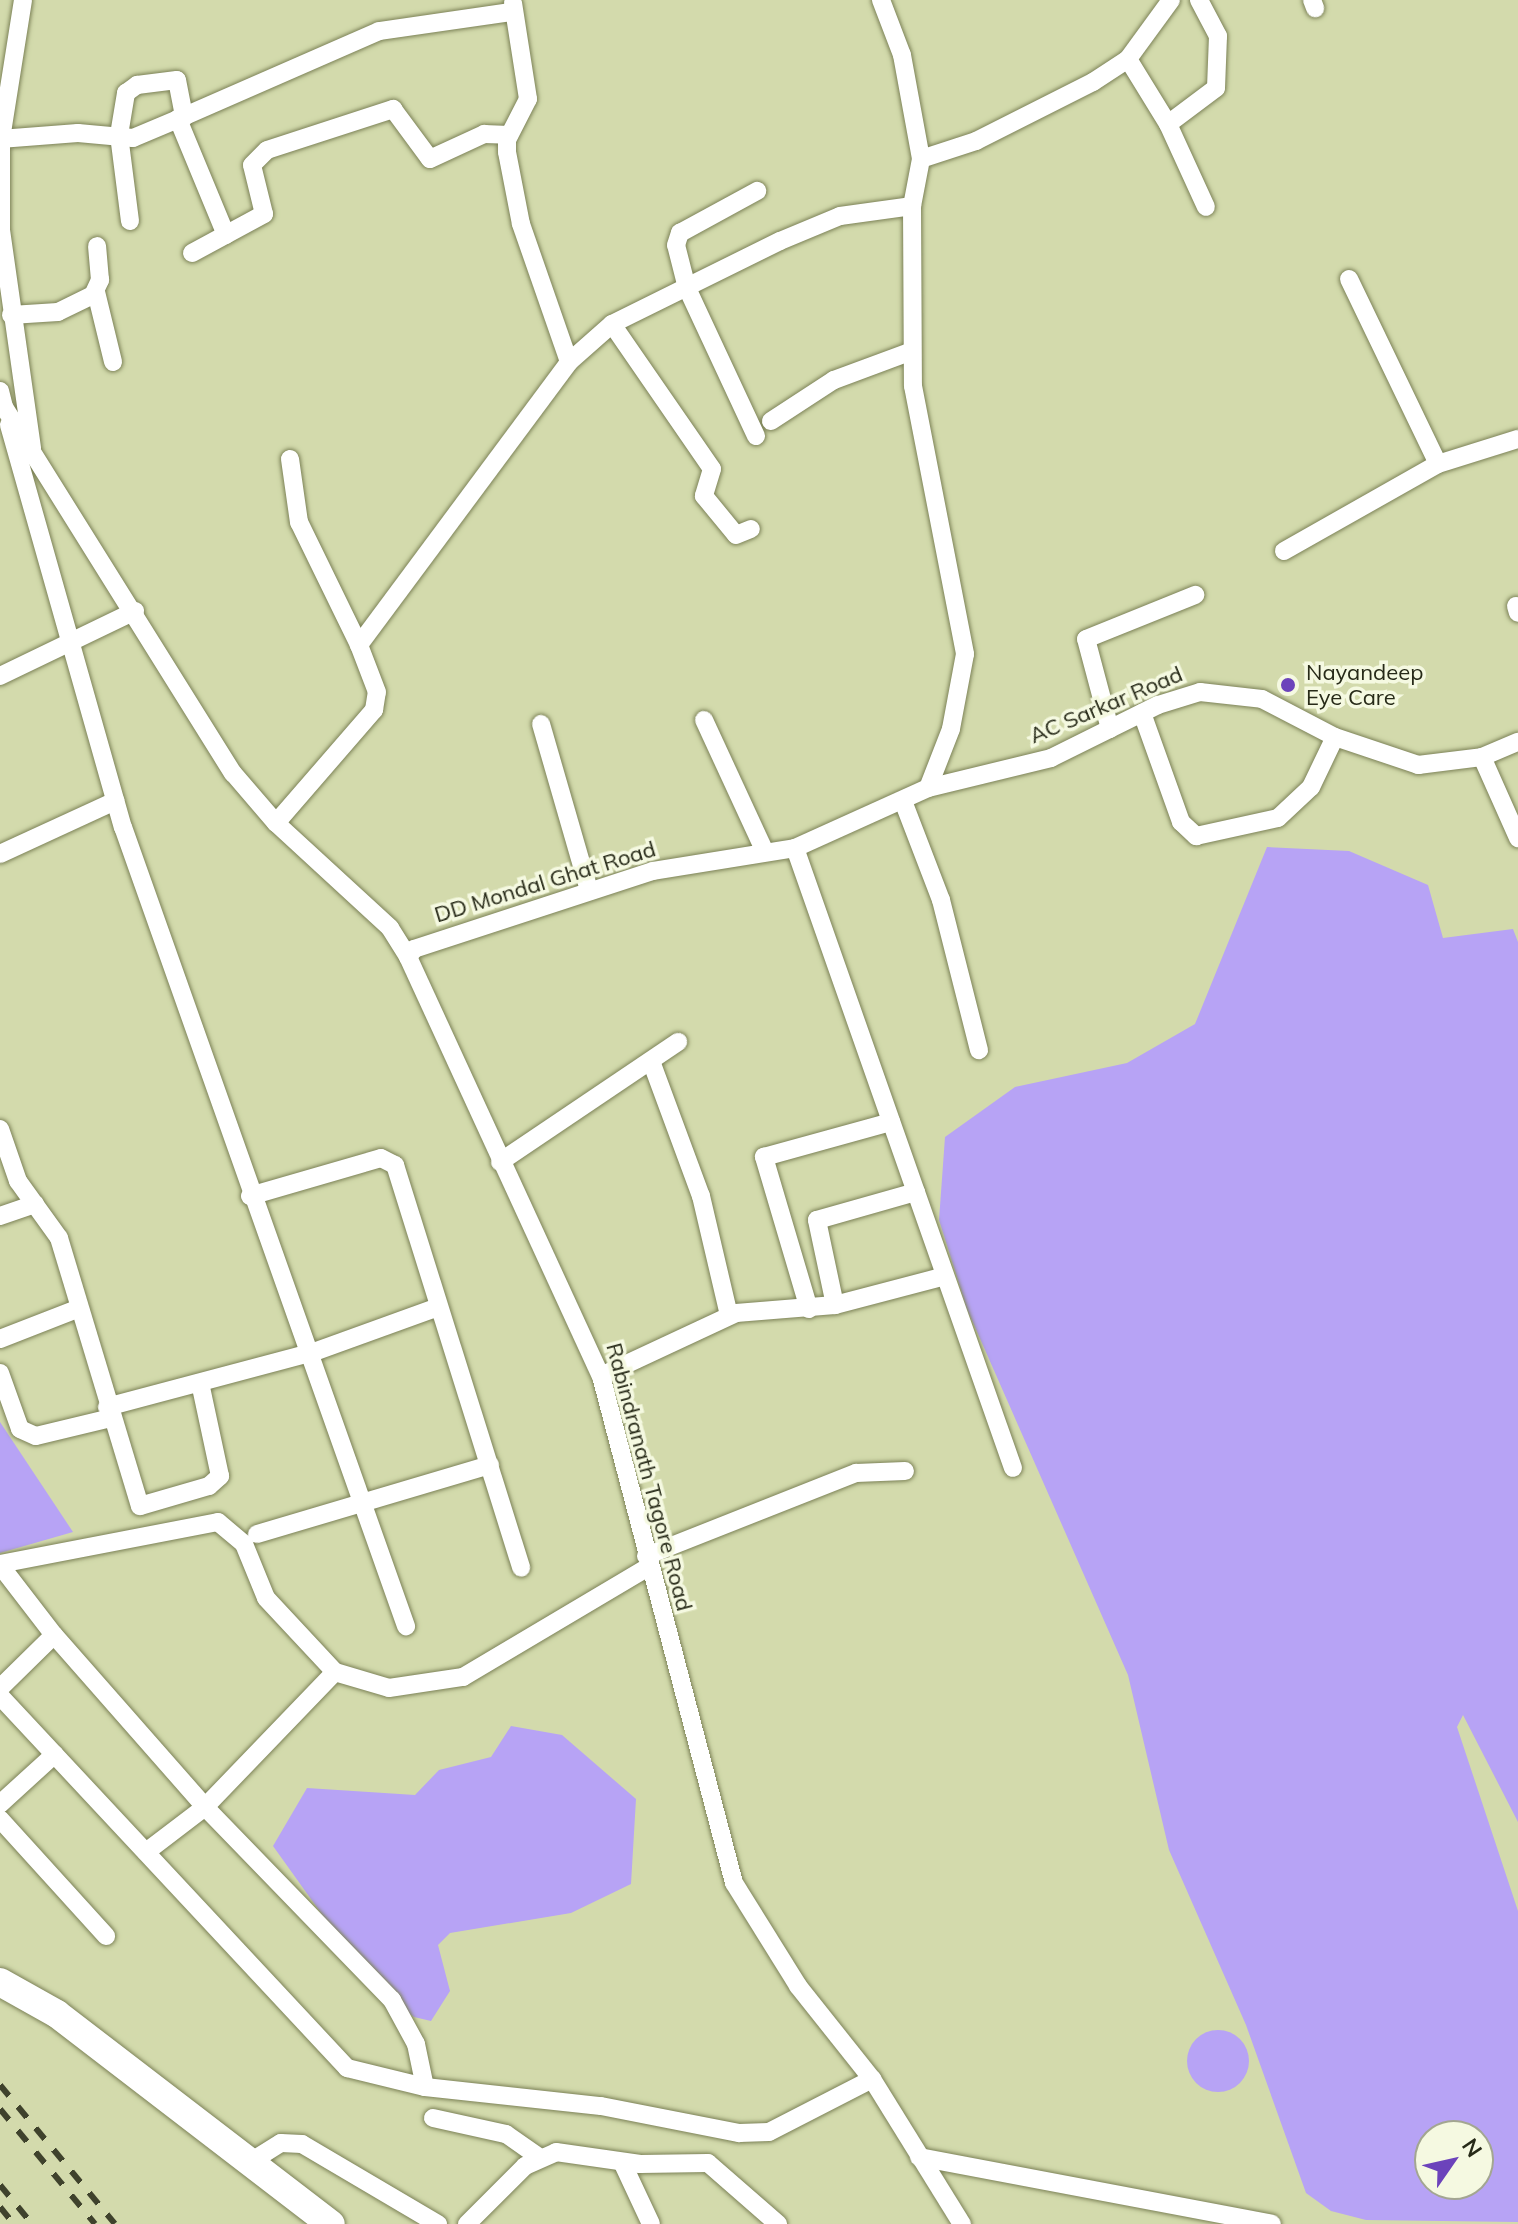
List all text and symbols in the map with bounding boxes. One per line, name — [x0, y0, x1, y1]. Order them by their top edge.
place label: Nayandeep Eye Care — [1306, 659, 1423, 710]
street label: AC Sarkar Road — [1026, 661, 1186, 749]
marker: Nayandeep Eye Care — [1277, 674, 1299, 696]
street label: DD Mondal Ghat Road — [431, 836, 659, 928]
street label: Rabindranath Tagore Road — [600, 1340, 698, 1614]
north arrow — [1414, 2120, 1494, 2200]
text: N — [1456, 2133, 1488, 2162]

